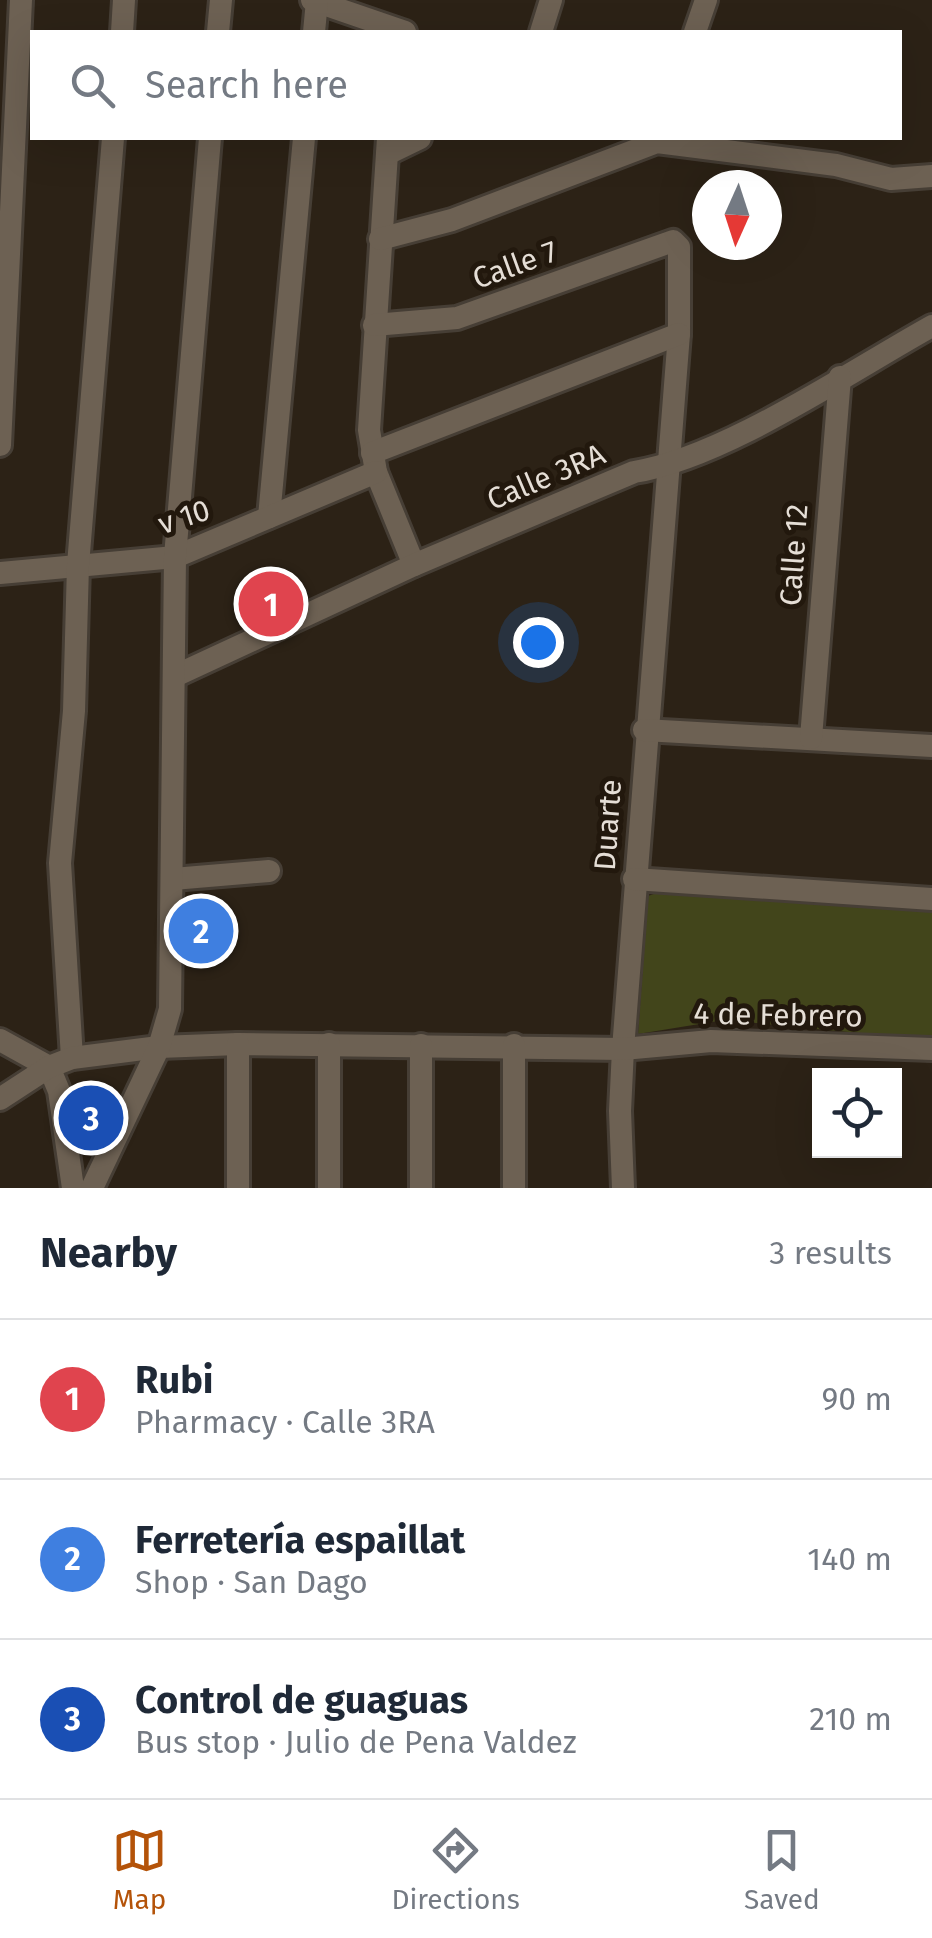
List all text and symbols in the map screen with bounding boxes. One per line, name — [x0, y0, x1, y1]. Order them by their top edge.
search box — [30, 30, 902, 140]
icon: search — [65, 58, 120, 113]
text: Search here — [145, 62, 348, 108]
north arrow — [692, 170, 782, 260]
street label: Calle 7 — [468, 233, 562, 297]
street label: Calle 3RA — [482, 436, 611, 518]
street label: v 10 — [153, 492, 215, 542]
street label: Calle 12 — [772, 503, 816, 607]
pin: 1 — [238, 566, 304, 642]
your location — [513, 617, 564, 668]
street label: Duarte — [587, 778, 629, 872]
pin: 2 — [168, 894, 234, 968]
street label: 4 de Febrero — [693, 996, 863, 1034]
map controls — [812, 1068, 902, 1158]
button: locate — [812, 1068, 902, 1158]
pin: 3 — [58, 1080, 124, 1156]
text: Nearby — [40, 1228, 177, 1278]
text: 3 results — [769, 1234, 892, 1272]
text: Rubi — [135, 1357, 214, 1403]
text: 1 — [65, 1380, 80, 1418]
text: 90 m — [821, 1380, 892, 1418]
text: Pharmacy · Calle 3RA — [135, 1403, 435, 1441]
text: Ferretería espaillat — [135, 1517, 465, 1563]
text: 2 — [64, 1540, 81, 1578]
text: 140 m — [807, 1540, 892, 1578]
text: Shop · San Dago — [135, 1563, 368, 1601]
text: Control de guaguas — [135, 1677, 468, 1723]
text: 3 — [64, 1700, 81, 1738]
text: 210 m — [809, 1700, 892, 1738]
text: Bus stop · Julio de Pena Valdez — [135, 1723, 577, 1761]
tab: Map — [112, 1823, 167, 1916]
tab: Directions — [391, 1823, 520, 1916]
tab: Saved — [744, 1823, 820, 1916]

